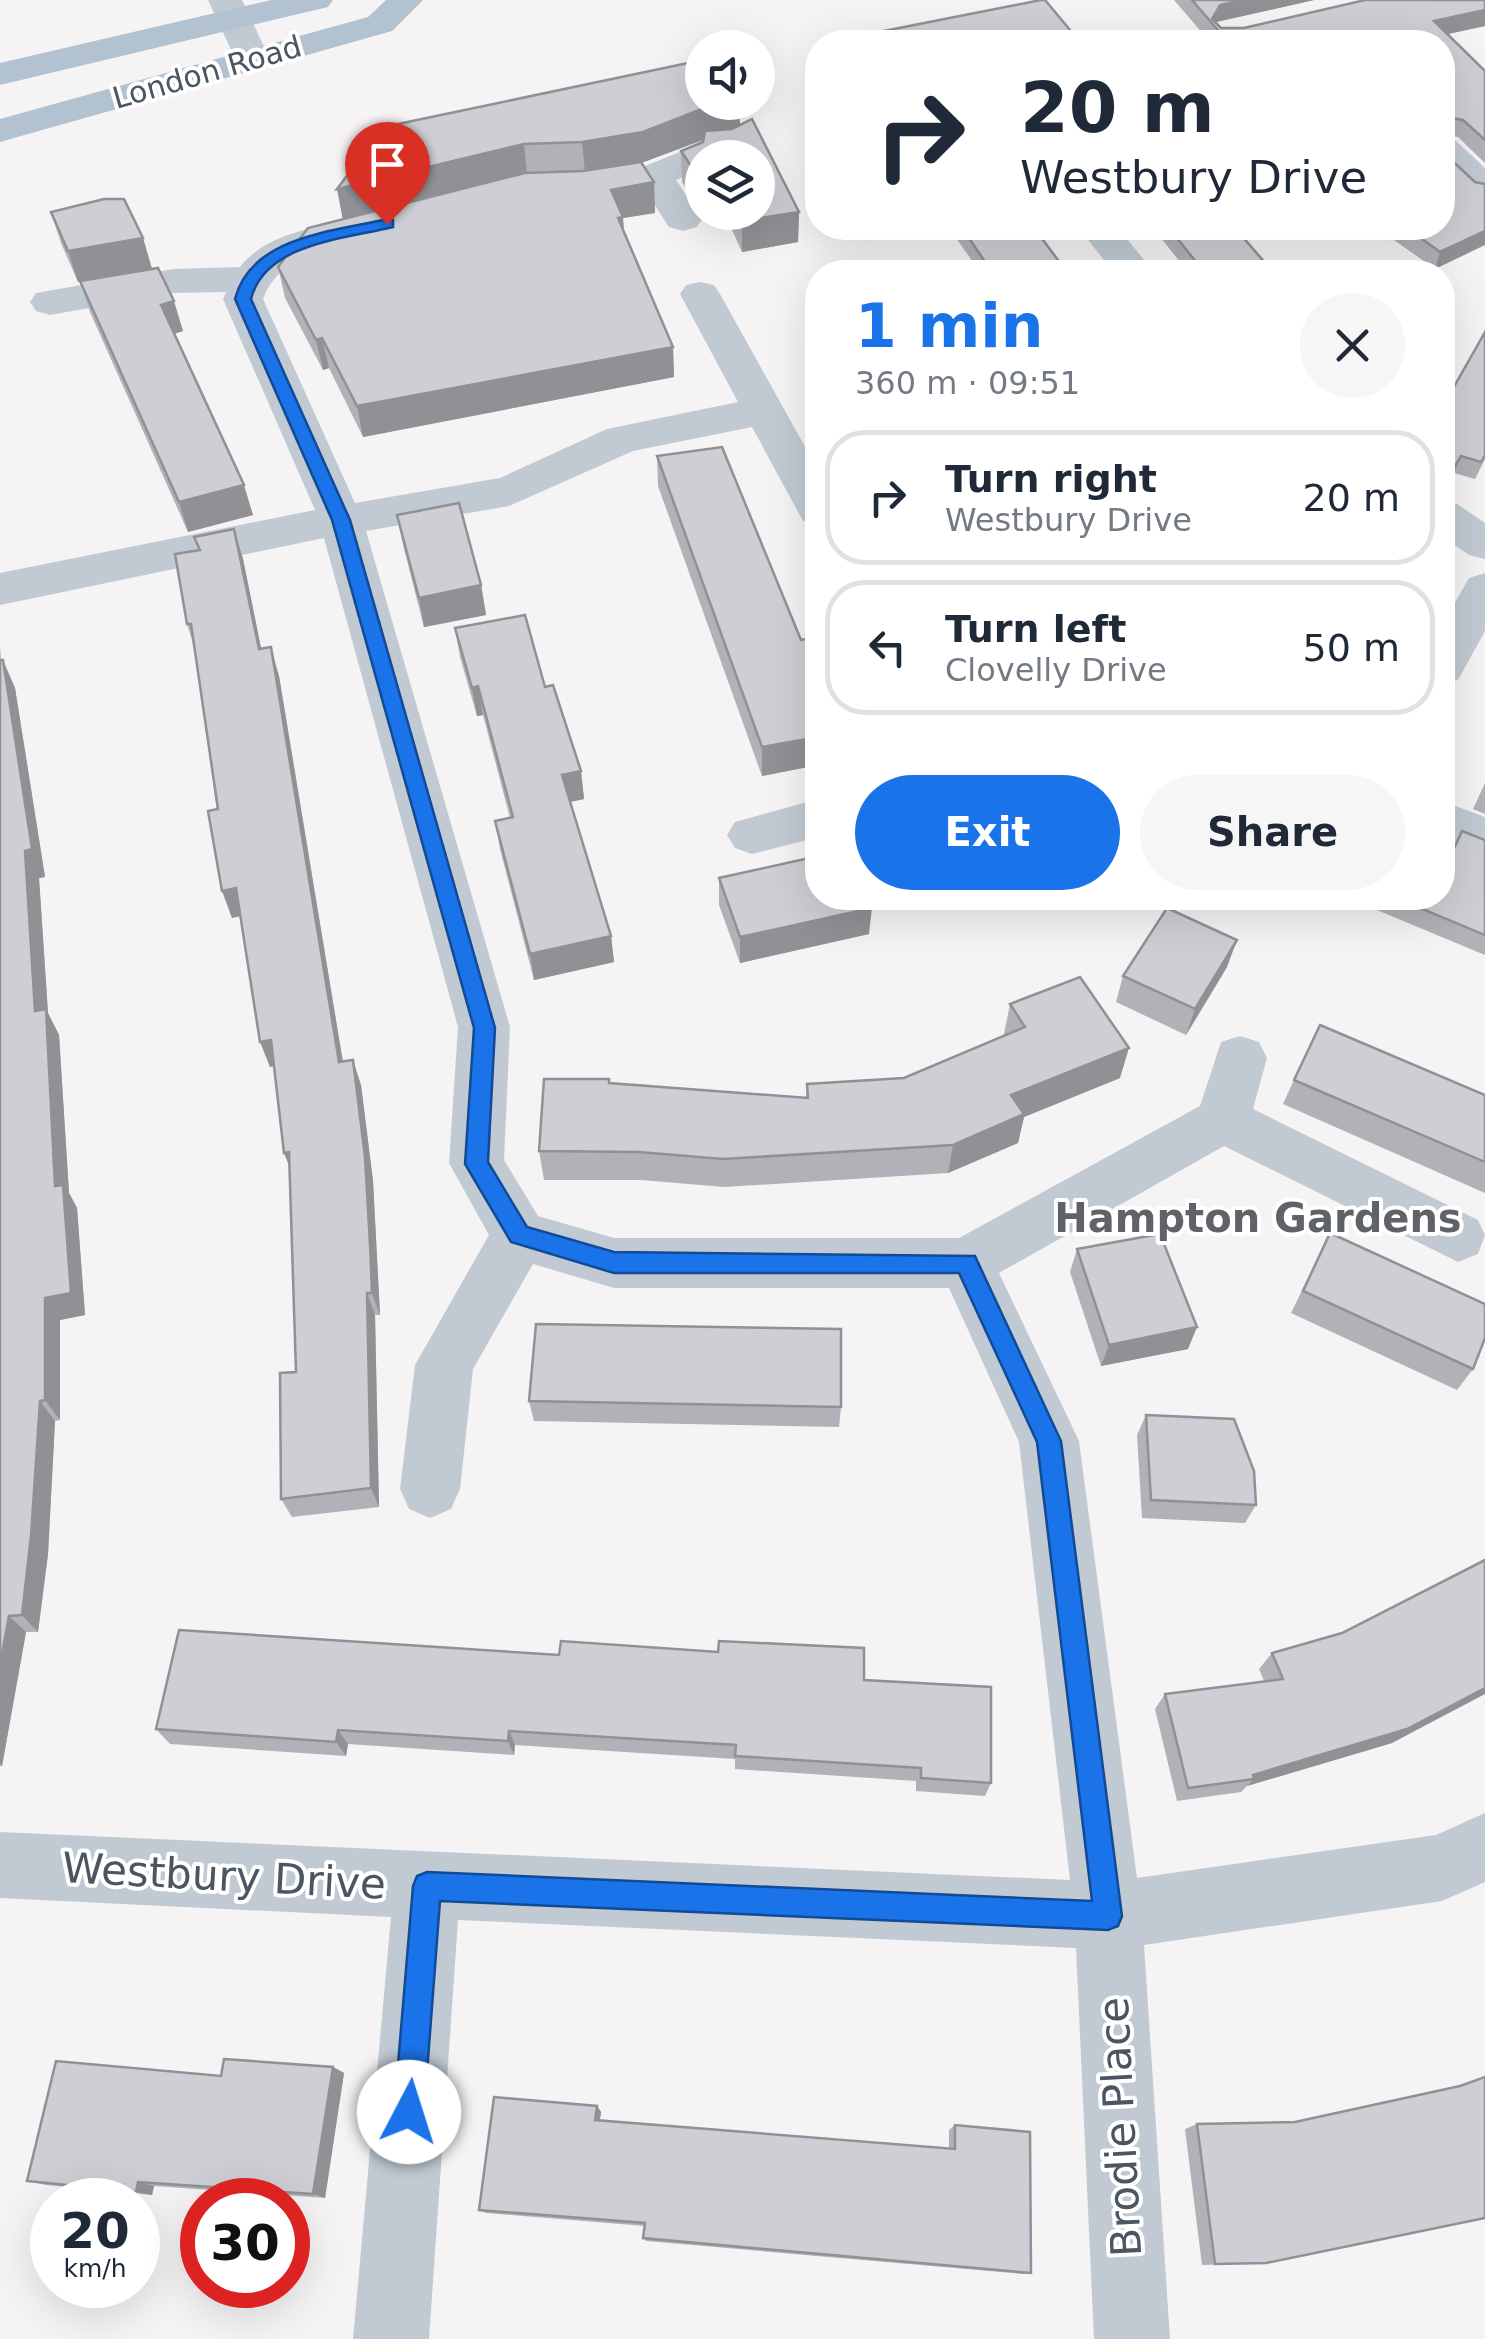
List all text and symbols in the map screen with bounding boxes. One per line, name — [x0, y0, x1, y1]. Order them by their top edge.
street label: London Road — [109, 28, 305, 116]
map controls — [685, 30, 775, 230]
button: sound — [685, 30, 775, 120]
text: 20 m — [1020, 67, 1215, 149]
icon: right — [855, 70, 985, 200]
pin — [345, 122, 430, 225]
icon: arrive — [360, 137, 415, 192]
button: layers — [685, 140, 775, 230]
text: Westbury Drive — [1020, 151, 1367, 204]
text: 1 min — [855, 291, 1043, 361]
button: close — [1300, 293, 1405, 398]
text: 360 m · 09:51 — [855, 364, 1080, 402]
text: Turn right — [945, 457, 1157, 501]
icon: right — [860, 470, 915, 525]
text: 20 m — [1303, 476, 1400, 520]
text: Westbury Drive — [945, 501, 1192, 539]
text: Turn left — [945, 607, 1126, 651]
icon: left — [860, 620, 915, 675]
text: 50 m — [1303, 626, 1400, 670]
text: Clovelly Drive — [945, 651, 1167, 689]
button: Exit — [855, 775, 1120, 890]
button: Share — [1140, 775, 1405, 890]
district label: Hampton Gardens — [1054, 1195, 1462, 1241]
street label: Westbury Drive — [61, 1843, 387, 1909]
street label: Brodie Place — [1089, 1996, 1151, 2258]
position arrow — [357, 2060, 461, 2164]
speed limit sign: 30 — [180, 2178, 310, 2308]
text: 20 — [60, 2202, 130, 2260]
text: km/h — [63, 2254, 127, 2283]

